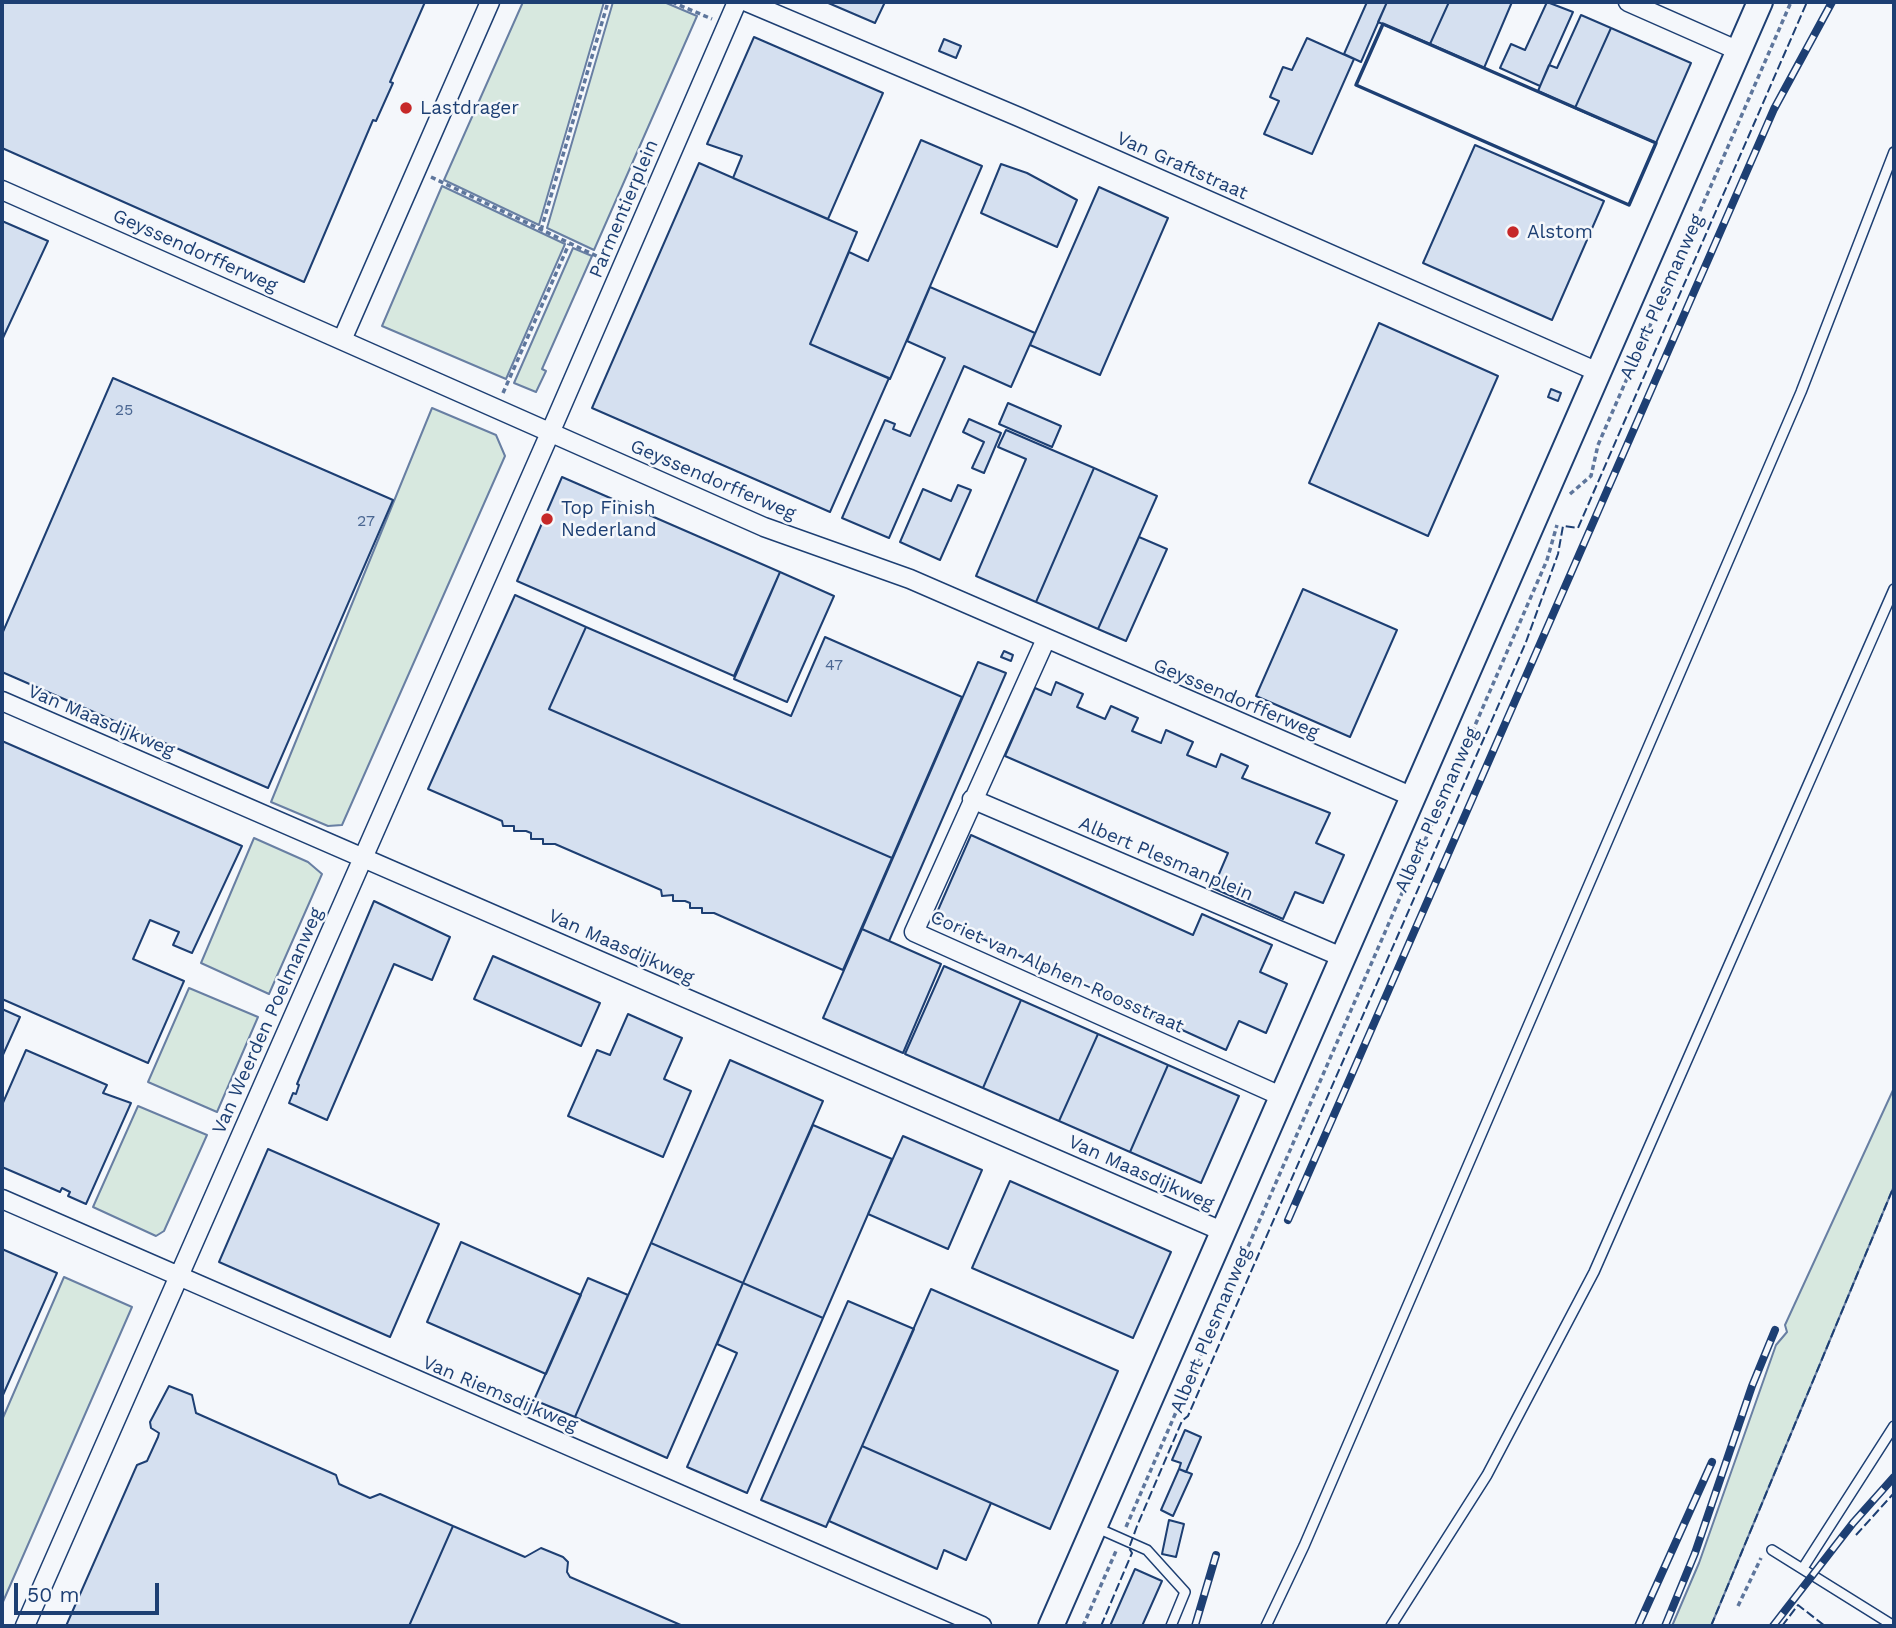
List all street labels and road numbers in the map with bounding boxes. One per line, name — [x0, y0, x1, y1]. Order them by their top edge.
street label: Van Graftstraat — [1113, 127, 1251, 205]
street label: Parmentierplein — [585, 136, 663, 282]
street label: Geyssendorfferweg — [109, 204, 281, 298]
street label: Albert Plesmanweg — [1615, 211, 1709, 383]
street label: Geyssendorfferweg — [627, 435, 799, 525]
street label: Geyssendorfferweg — [1150, 654, 1322, 744]
street label: Van Maasdijkweg — [24, 680, 178, 762]
street label: Albert Plesmanweg — [1390, 724, 1484, 896]
street label: Albert Plesmanplein — [1075, 812, 1257, 906]
street label: Van Weerden Poelmanweg — [208, 904, 328, 1138]
street label: Van Maasdijkweg — [545, 905, 697, 989]
street label: Coriet van Alphen-Roosstraat — [927, 906, 1187, 1038]
street label: Van Maasdijkweg — [1065, 1131, 1217, 1215]
street label: Albert Plesmanweg — [1166, 1243, 1256, 1417]
street label: Van Riemsdijkweg — [419, 1351, 581, 1437]

